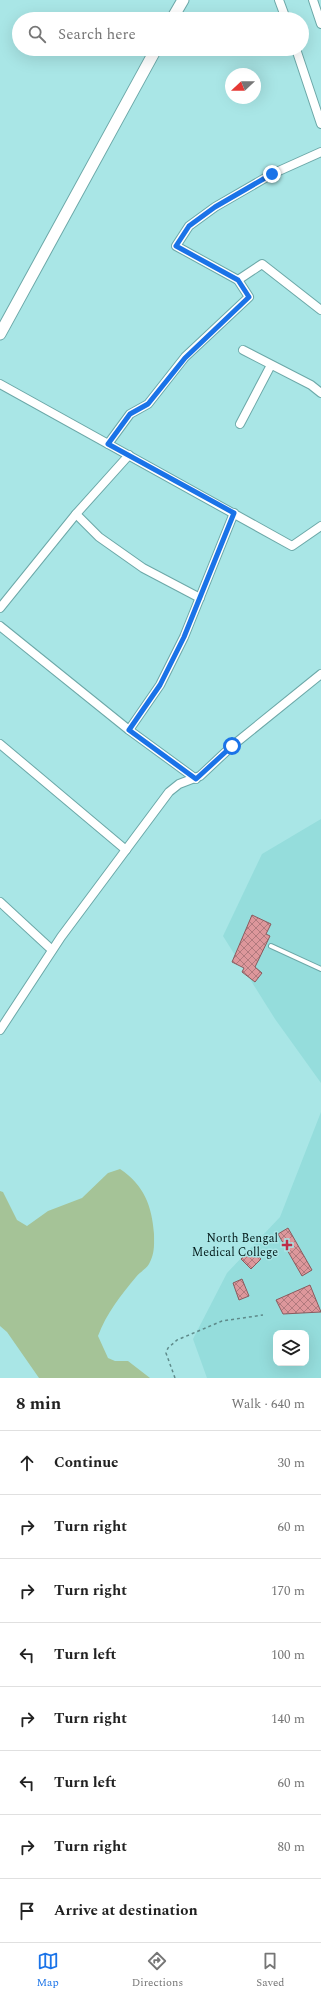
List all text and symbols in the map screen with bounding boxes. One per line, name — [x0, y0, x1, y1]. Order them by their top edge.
search box — [12, 12, 309, 56]
icon: search — [26, 23, 48, 45]
text: Search here — [58, 23, 136, 46]
north arrow — [225, 68, 261, 104]
route end — [263, 165, 281, 183]
route start — [223, 737, 241, 755]
place label: North Bengal Medical College — [192, 1229, 278, 1262]
marker: North Bengal Medical College — [281, 1239, 293, 1251]
map controls — [273, 1330, 309, 1366]
button: layers — [273, 1330, 309, 1366]
text: 8 min — [16, 1391, 61, 1417]
text: Walk · 640 m — [231, 1394, 305, 1414]
text: Continue — [54, 1451, 119, 1474]
icon: ahead — [16, 1452, 38, 1474]
text: 30 m — [278, 1453, 305, 1473]
text: Turn right — [54, 1515, 127, 1538]
icon: right — [16, 1516, 38, 1538]
text: 60 m — [278, 1517, 305, 1537]
text: Turn right — [54, 1579, 127, 1602]
icon: right — [16, 1580, 38, 1602]
text: 170 m — [271, 1581, 305, 1601]
text: Turn left — [54, 1643, 116, 1666]
icon: left — [16, 1644, 38, 1666]
text: 100 m — [271, 1645, 305, 1665]
text: Turn right — [54, 1707, 127, 1730]
icon: right — [16, 1708, 38, 1730]
text: 140 m — [271, 1709, 305, 1729]
text: Turn left — [54, 1771, 116, 1794]
icon: left — [16, 1772, 38, 1794]
text: 60 m — [278, 1773, 305, 1793]
text: Turn right — [54, 1835, 127, 1858]
icon: right — [16, 1836, 38, 1858]
text: 80 m — [278, 1837, 305, 1857]
text: Arrive at destination — [54, 1899, 198, 1922]
icon: arrive — [16, 1900, 38, 1922]
tab: Map — [37, 1950, 59, 1991]
tab: Directions — [132, 1950, 183, 1991]
tab: Saved — [256, 1950, 284, 1991]

